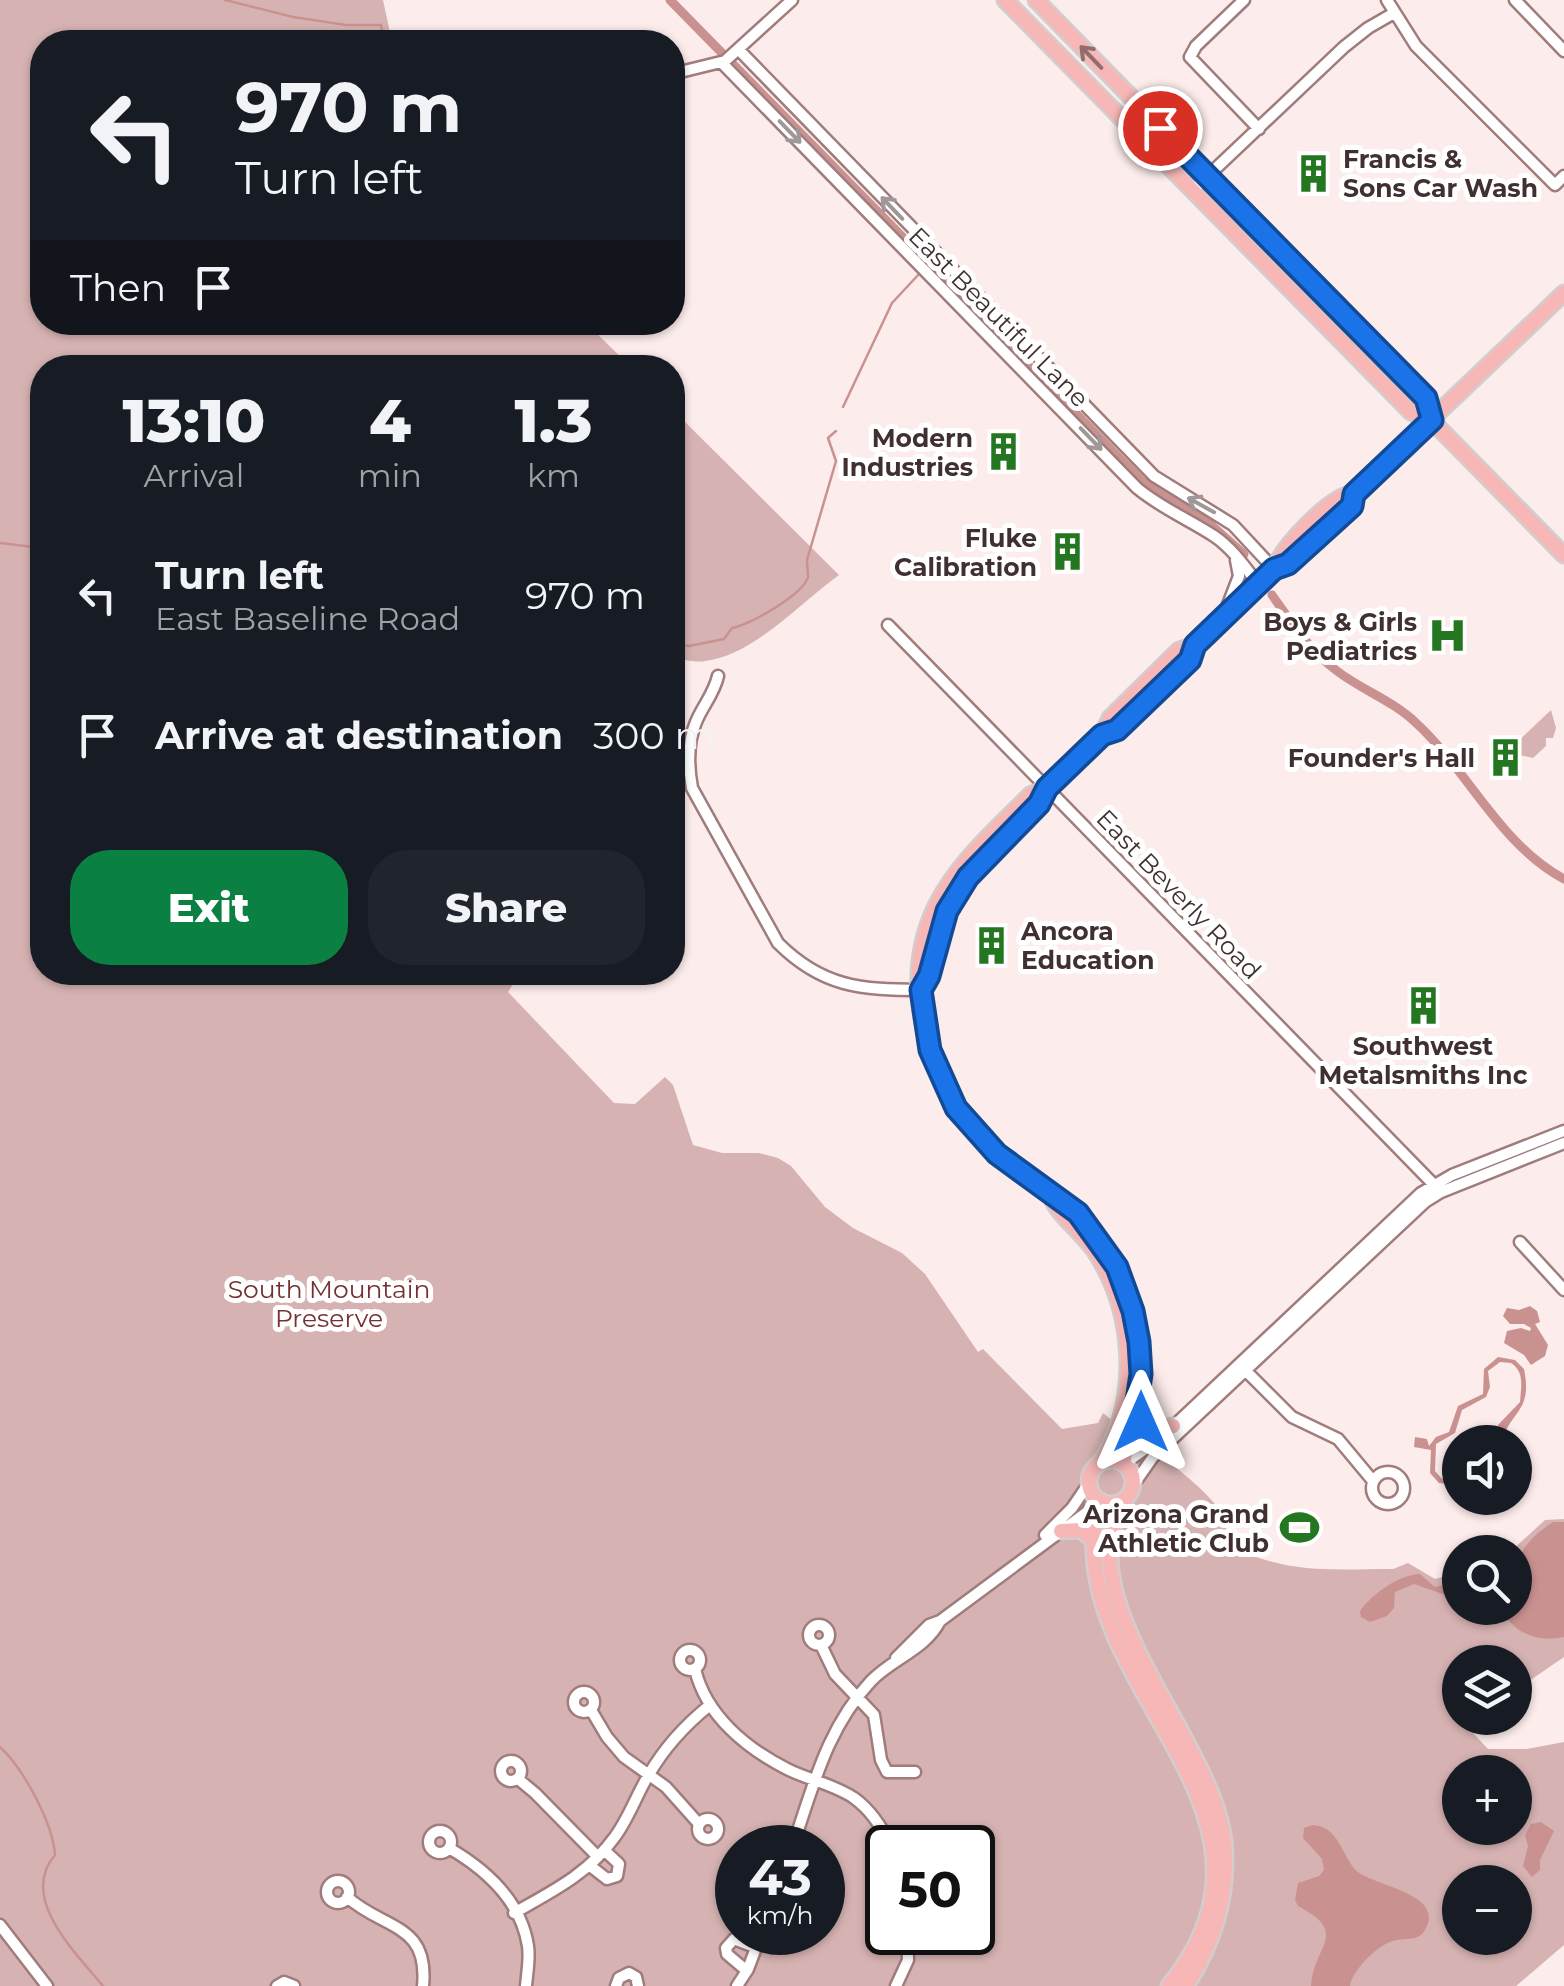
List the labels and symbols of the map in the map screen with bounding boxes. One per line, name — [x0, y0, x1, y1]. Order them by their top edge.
one-way arrow — [1079, 45, 1103, 69]
pin — [1118, 86, 1203, 171]
one-way arrow — [777, 120, 801, 144]
place label: Francis & Sons Car Wash — [1343, 144, 1538, 203]
building icon: Francis & Sons Car Wash — [1292, 152, 1334, 194]
one-way arrow — [881, 197, 905, 221]
street label: East Beautiful Lane — [903, 221, 1095, 413]
place label: Modern Industries — [842, 423, 973, 482]
one-way arrow — [1079, 427, 1103, 451]
building icon: Modern Industries — [982, 431, 1024, 473]
one-way arrow — [1187, 494, 1217, 514]
place label: Fluke Calibration — [894, 523, 1037, 582]
building icon: Fluke Calibration — [1046, 531, 1088, 573]
place label: Boys & Girls Pediatrics — [1263, 607, 1417, 666]
hospital icon: Boys & Girls Pediatrics — [1426, 615, 1468, 657]
building icon: Founder's Hall — [1484, 737, 1526, 779]
place label: Founder's Hall — [1288, 743, 1475, 773]
street label: East Beverly Road — [1090, 803, 1268, 985]
place label: Ancora Education — [1020, 916, 1154, 975]
building icon: Ancora Education — [970, 924, 1012, 966]
building icon: Southwest Metalsmiths Inc — [1402, 984, 1444, 1026]
place label: Southwest Metalsmiths Inc — [1319, 1031, 1528, 1090]
park label: South Mountain Preserve — [228, 1274, 430, 1333]
position arrow — [1089, 1370, 1193, 1474]
place label: Arizona Grand Athletic Club — [1082, 1499, 1269, 1558]
sports icon: Arizona Grand Athletic Club — [1278, 1507, 1320, 1549]
speed limit sign: 50 — [865, 1825, 995, 1955]

